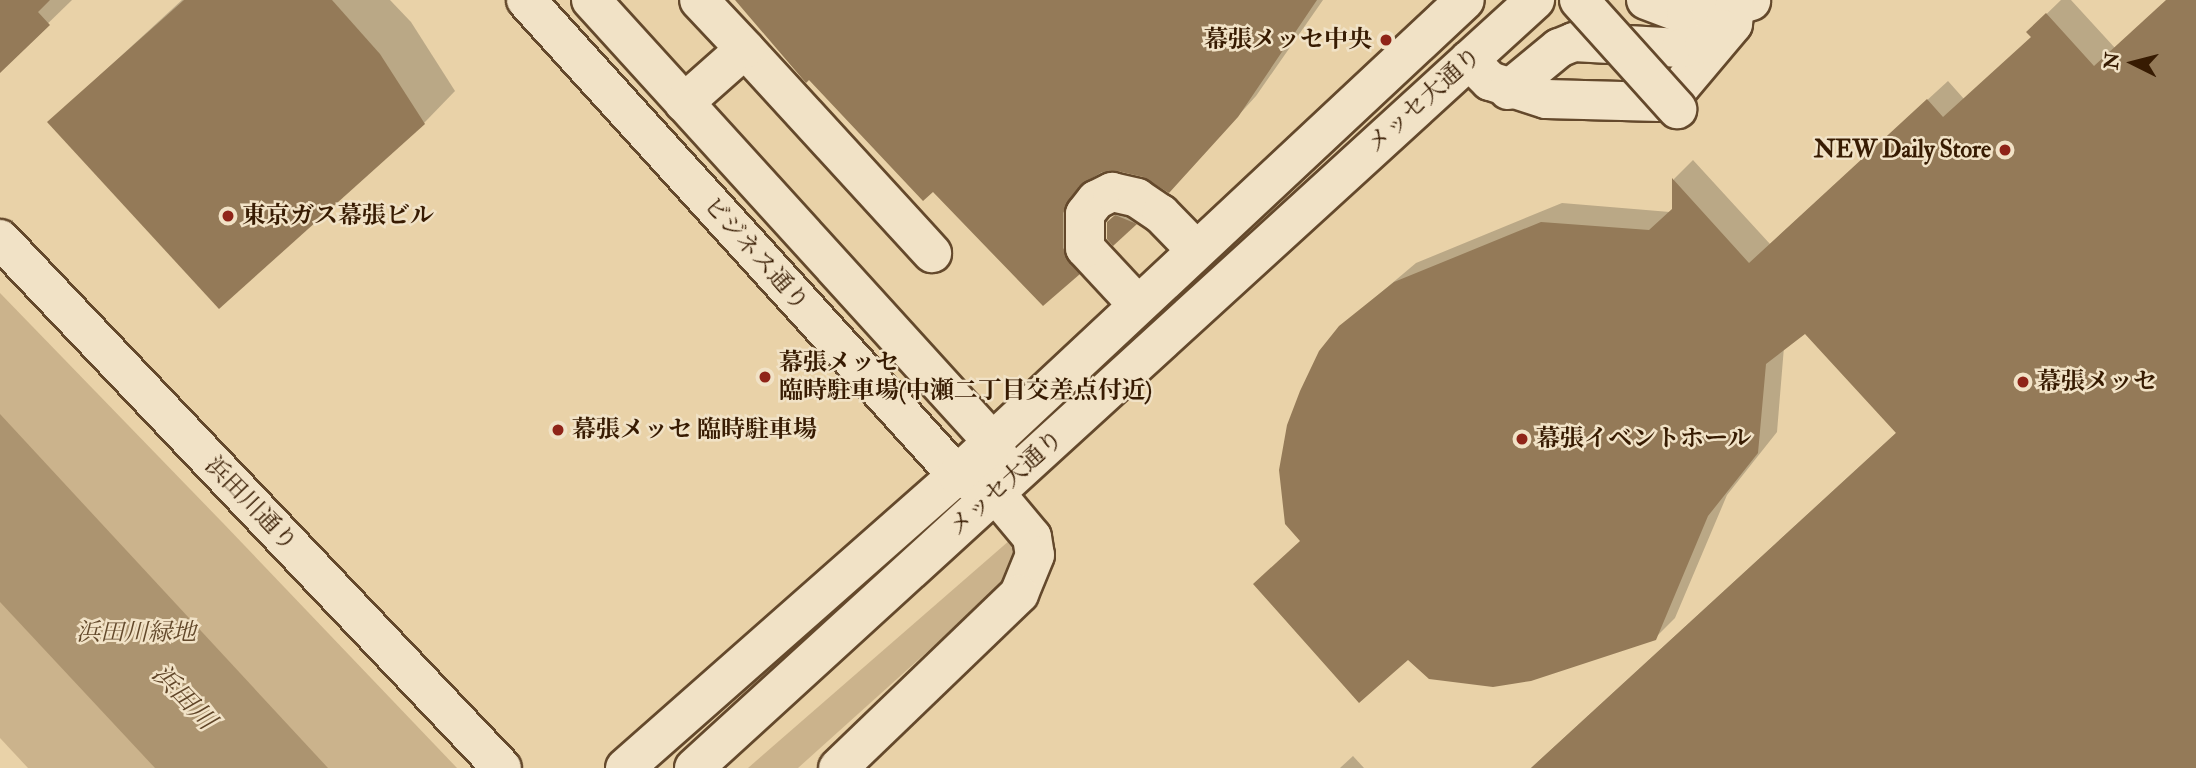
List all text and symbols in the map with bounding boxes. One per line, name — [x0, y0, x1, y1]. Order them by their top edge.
place label: 幕張メッセ中央 — [1204, 26, 1372, 54]
north arrow — [2098, 28, 2168, 98]
marker: 幕張メッセ中央 — [1378, 32, 1394, 48]
street label: メッセ大通り — [1361, 41, 1487, 159]
text: N — [2099, 51, 2125, 71]
place label: NEW Daily Store — [1814, 136, 1991, 164]
marker: NEW Daily Store — [1997, 142, 2013, 158]
street label: ビジネス通り — [697, 191, 815, 317]
place label: 東京ガス幕張ビル — [242, 202, 434, 230]
marker: 東京ガス幕張ビル — [220, 208, 236, 224]
place label: 幕張メッセ 臨時駐車場(中瀬二丁目交差点付近) — [779, 349, 1152, 405]
place label: 幕張メッセ — [2037, 368, 2157, 396]
marker: 幕張メッセ 臨時駐車場(中瀬二丁目交差点付近) — [757, 369, 773, 385]
marker: 幕張メッセ — [2015, 374, 2031, 390]
place label: 幕張メッセ 臨時駐車場 — [572, 416, 817, 444]
marker: 幕張メッセ 臨時駐車場 — [550, 422, 566, 438]
street label: メッセ大通り — [943, 424, 1069, 542]
place label: 幕張イベントホール — [1536, 425, 1752, 453]
marker: 幕張イベントホール — [1514, 431, 1530, 447]
street label: 浜田川通り — [199, 451, 303, 557]
park label: 浜田川緑地 — [76, 619, 196, 647]
water label: 浜田川 — [145, 659, 221, 737]

